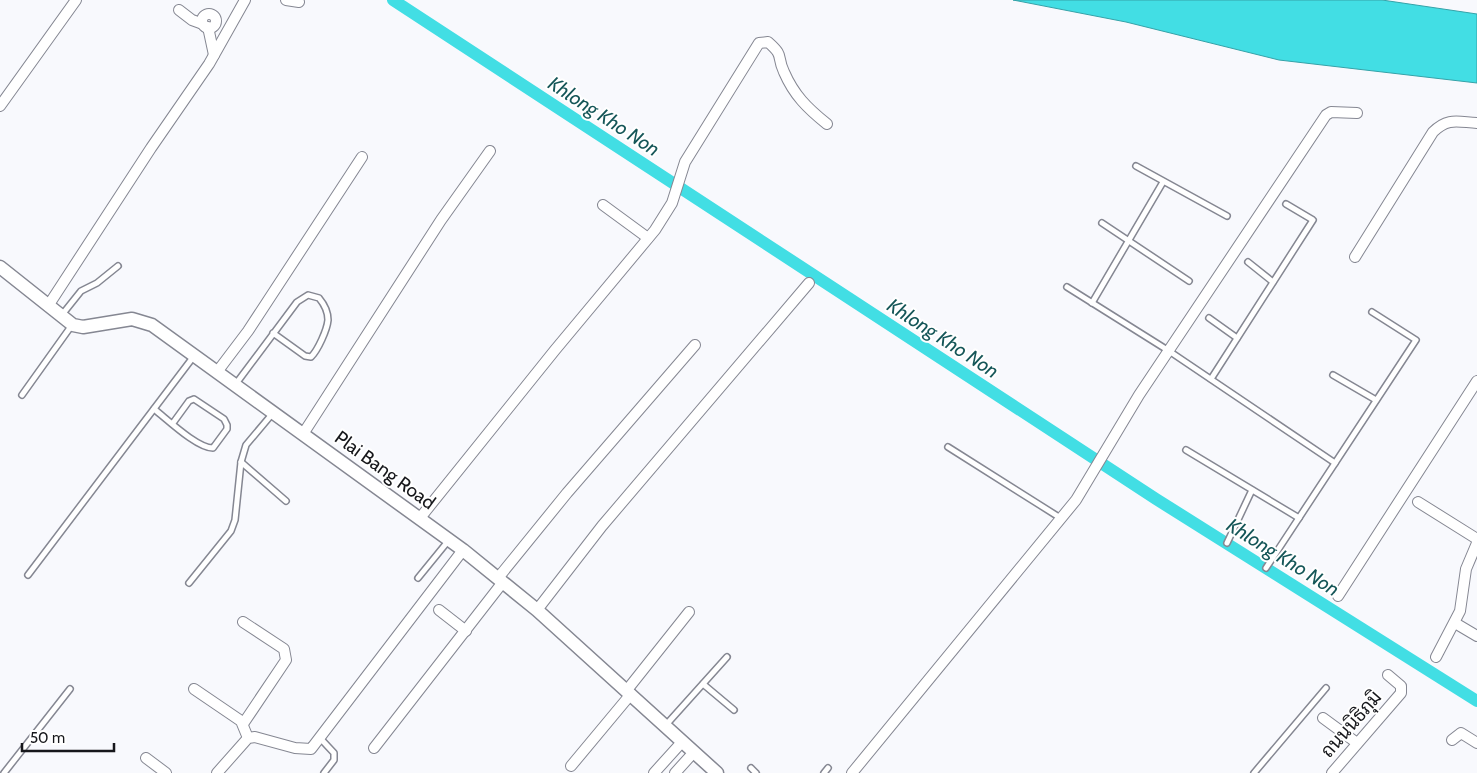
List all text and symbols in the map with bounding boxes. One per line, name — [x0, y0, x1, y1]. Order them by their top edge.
water label: Khlong Kho Non — [544, 71, 664, 161]
water label: Khlong Kho Non — [883, 293, 1003, 383]
street label: Plai Bang Road — [330, 426, 440, 514]
water label: Khlong Kho Non — [1222, 513, 1344, 601]
street label: ถนนนิธิภุมิ — [1316, 686, 1387, 763]
scale bar — [22, 720, 115, 752]
text: 50 m — [30, 729, 65, 747]

